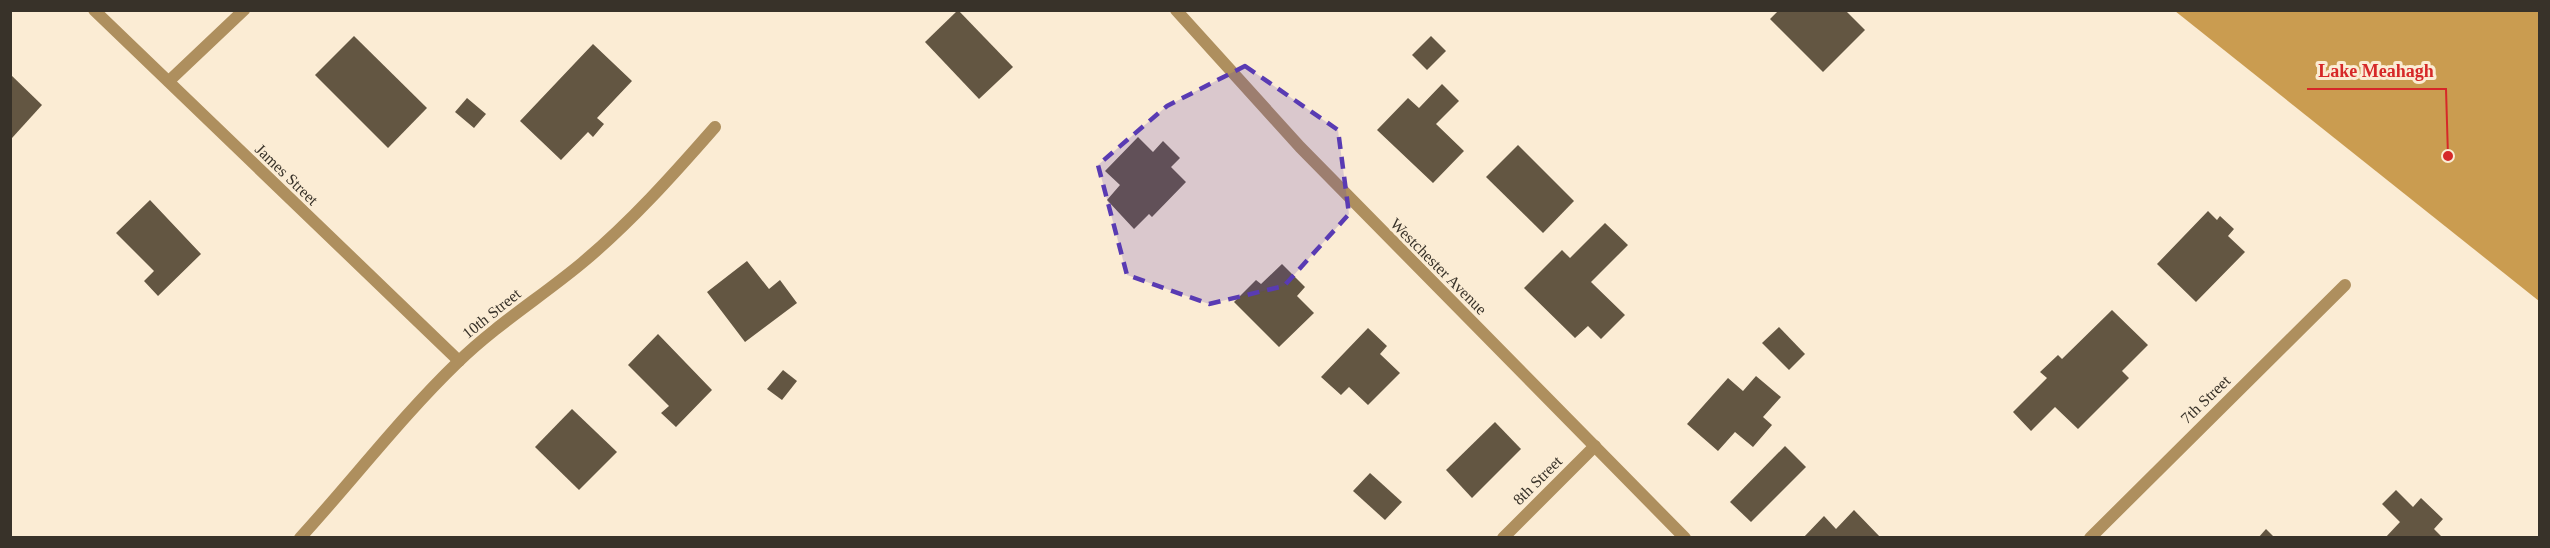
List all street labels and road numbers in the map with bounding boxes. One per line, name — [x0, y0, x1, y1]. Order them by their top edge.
street label: James Street — [252, 140, 322, 209]
street label: Westchester Avenue — [1387, 215, 1490, 318]
street label: 10th Street — [459, 284, 524, 342]
street label: 7th Street — [2177, 371, 2234, 427]
street label: 8th Street — [1510, 452, 1566, 508]

